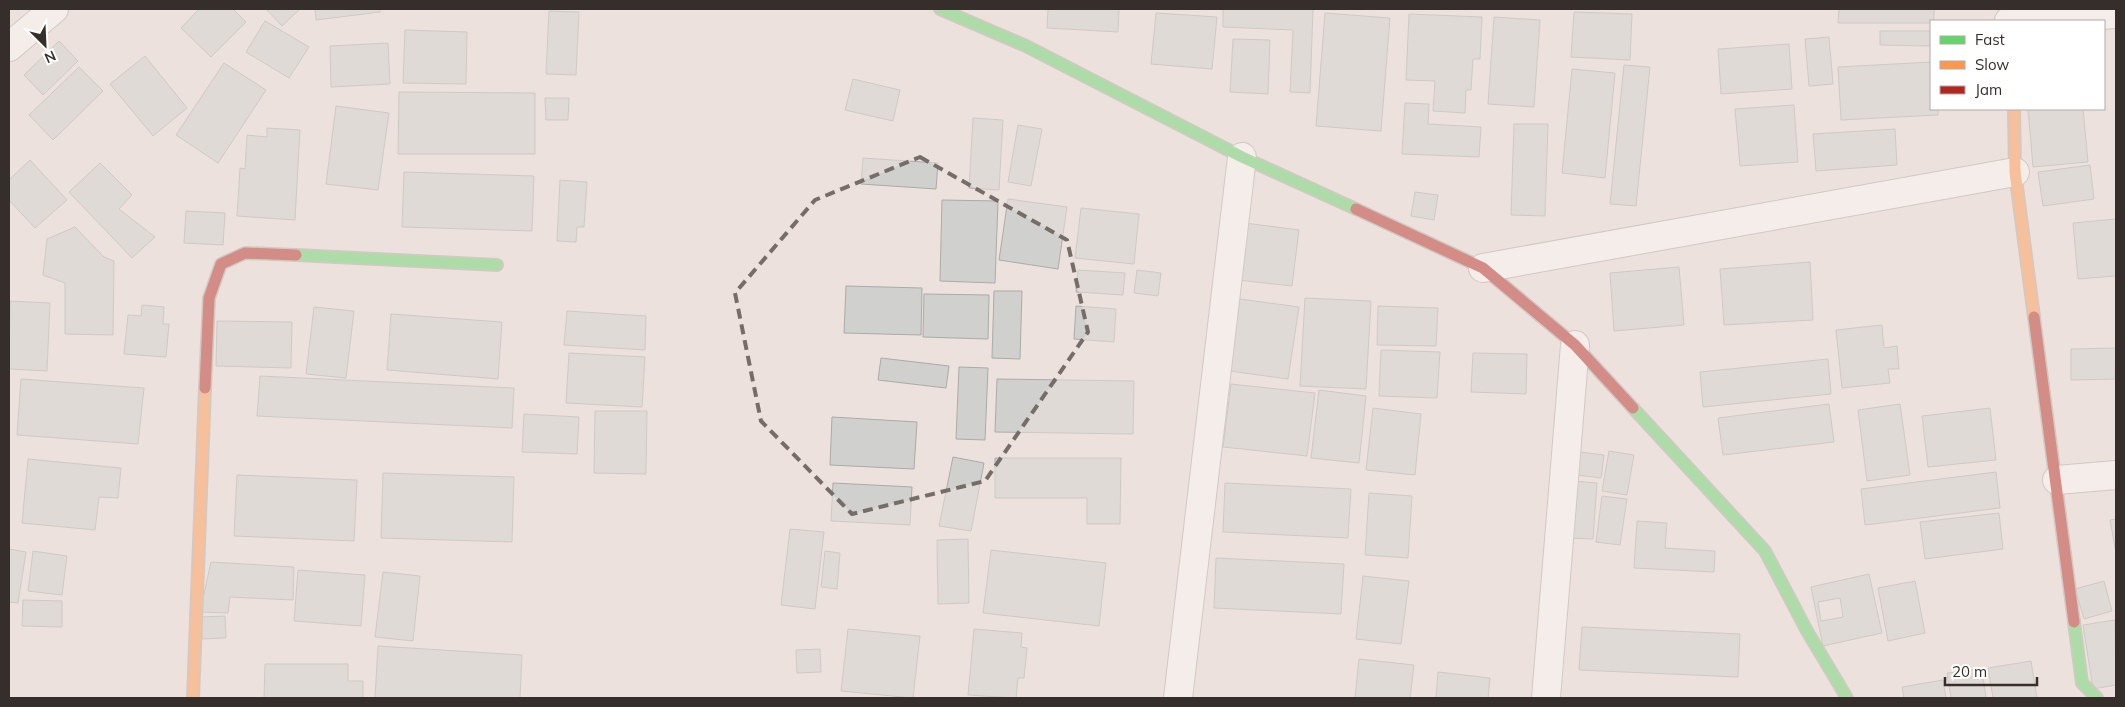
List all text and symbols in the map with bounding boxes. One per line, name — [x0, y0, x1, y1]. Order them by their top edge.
north arrow — [20, 20, 70, 70]
legend — [1930, 20, 2105, 110]
text: Fast — [1975, 30, 2005, 49]
text: N — [42, 47, 59, 67]
text: Slow — [1975, 55, 2009, 74]
text: Jam — [1975, 80, 2002, 99]
scale bar — [1945, 654, 2038, 686]
text: 20 m — [1952, 662, 1987, 681]

